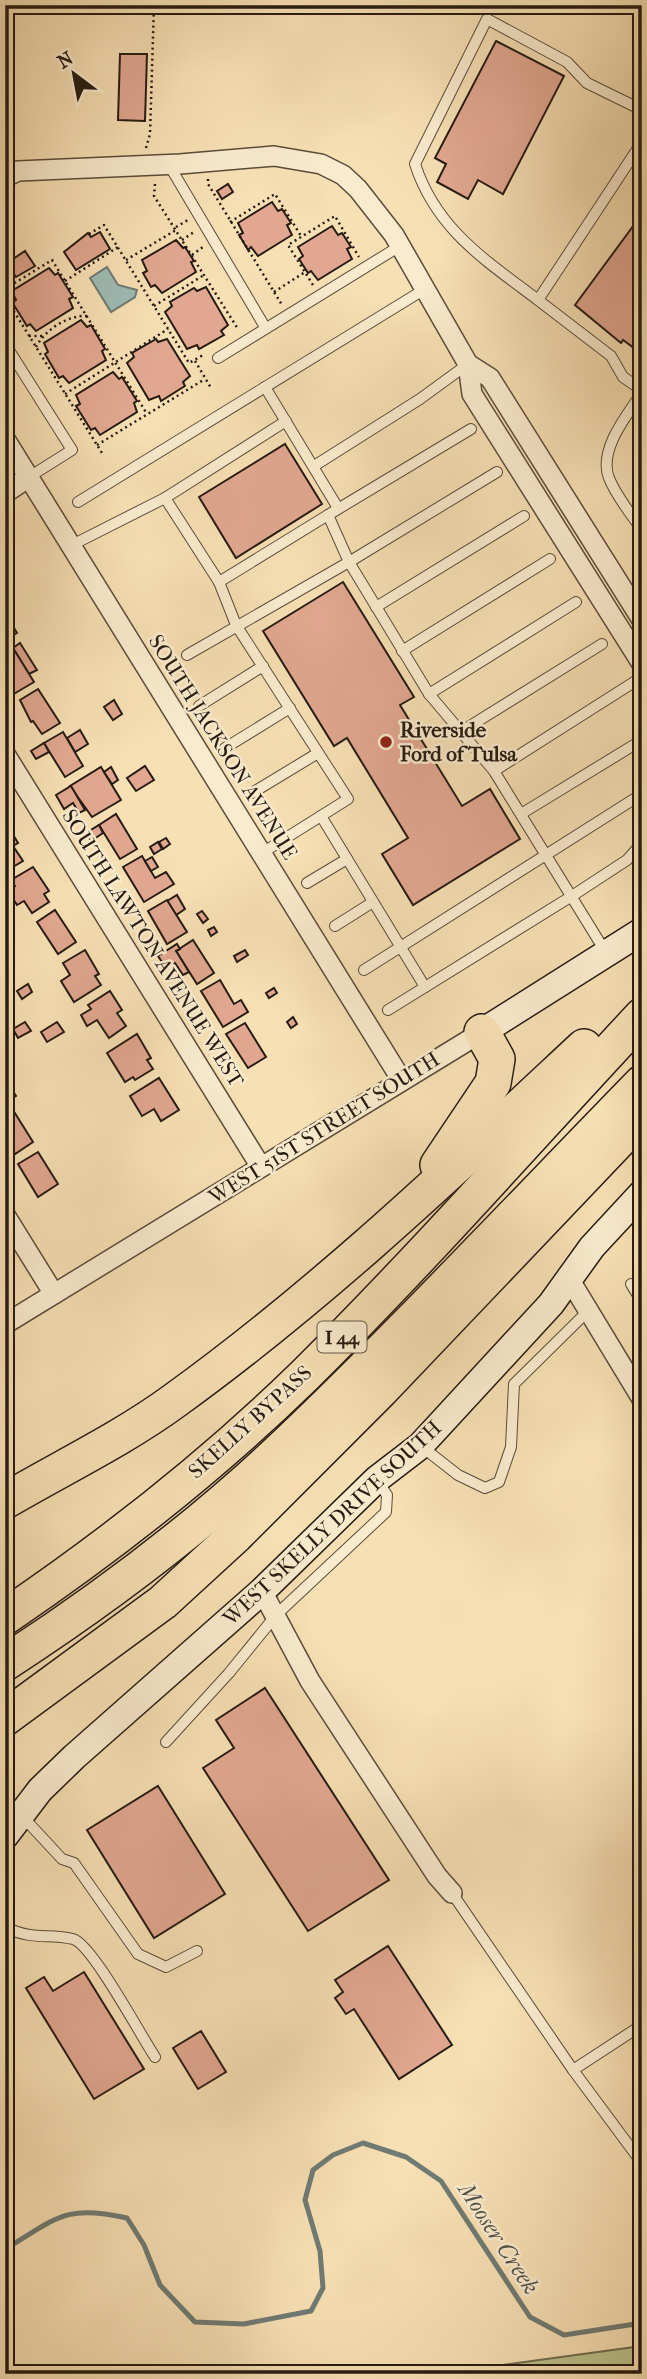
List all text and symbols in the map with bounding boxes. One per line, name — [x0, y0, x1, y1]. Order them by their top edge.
north arrow — [38, 38, 108, 108]
text: N — [54, 47, 78, 74]
street label: SOUTH JACKSON AVENUE — [144, 630, 302, 864]
place label: Riverside Ford of Tulsa — [399, 718, 518, 766]
marker: Riverside Ford of Tulsa — [378, 734, 394, 750]
street label: SOUTH LAWTON AVENUE WEST — [57, 805, 249, 1092]
street label: WEST 51ST STREET SOUTH — [203, 1047, 444, 1210]
road number: I 44 — [318, 1322, 366, 1352]
street label: SKELLY BYPASS — [184, 1360, 316, 1484]
street label: WEST SKELLY DRIVE SOUTH — [217, 1415, 446, 1631]
water label: Mooser Creek — [451, 2176, 545, 2299]

